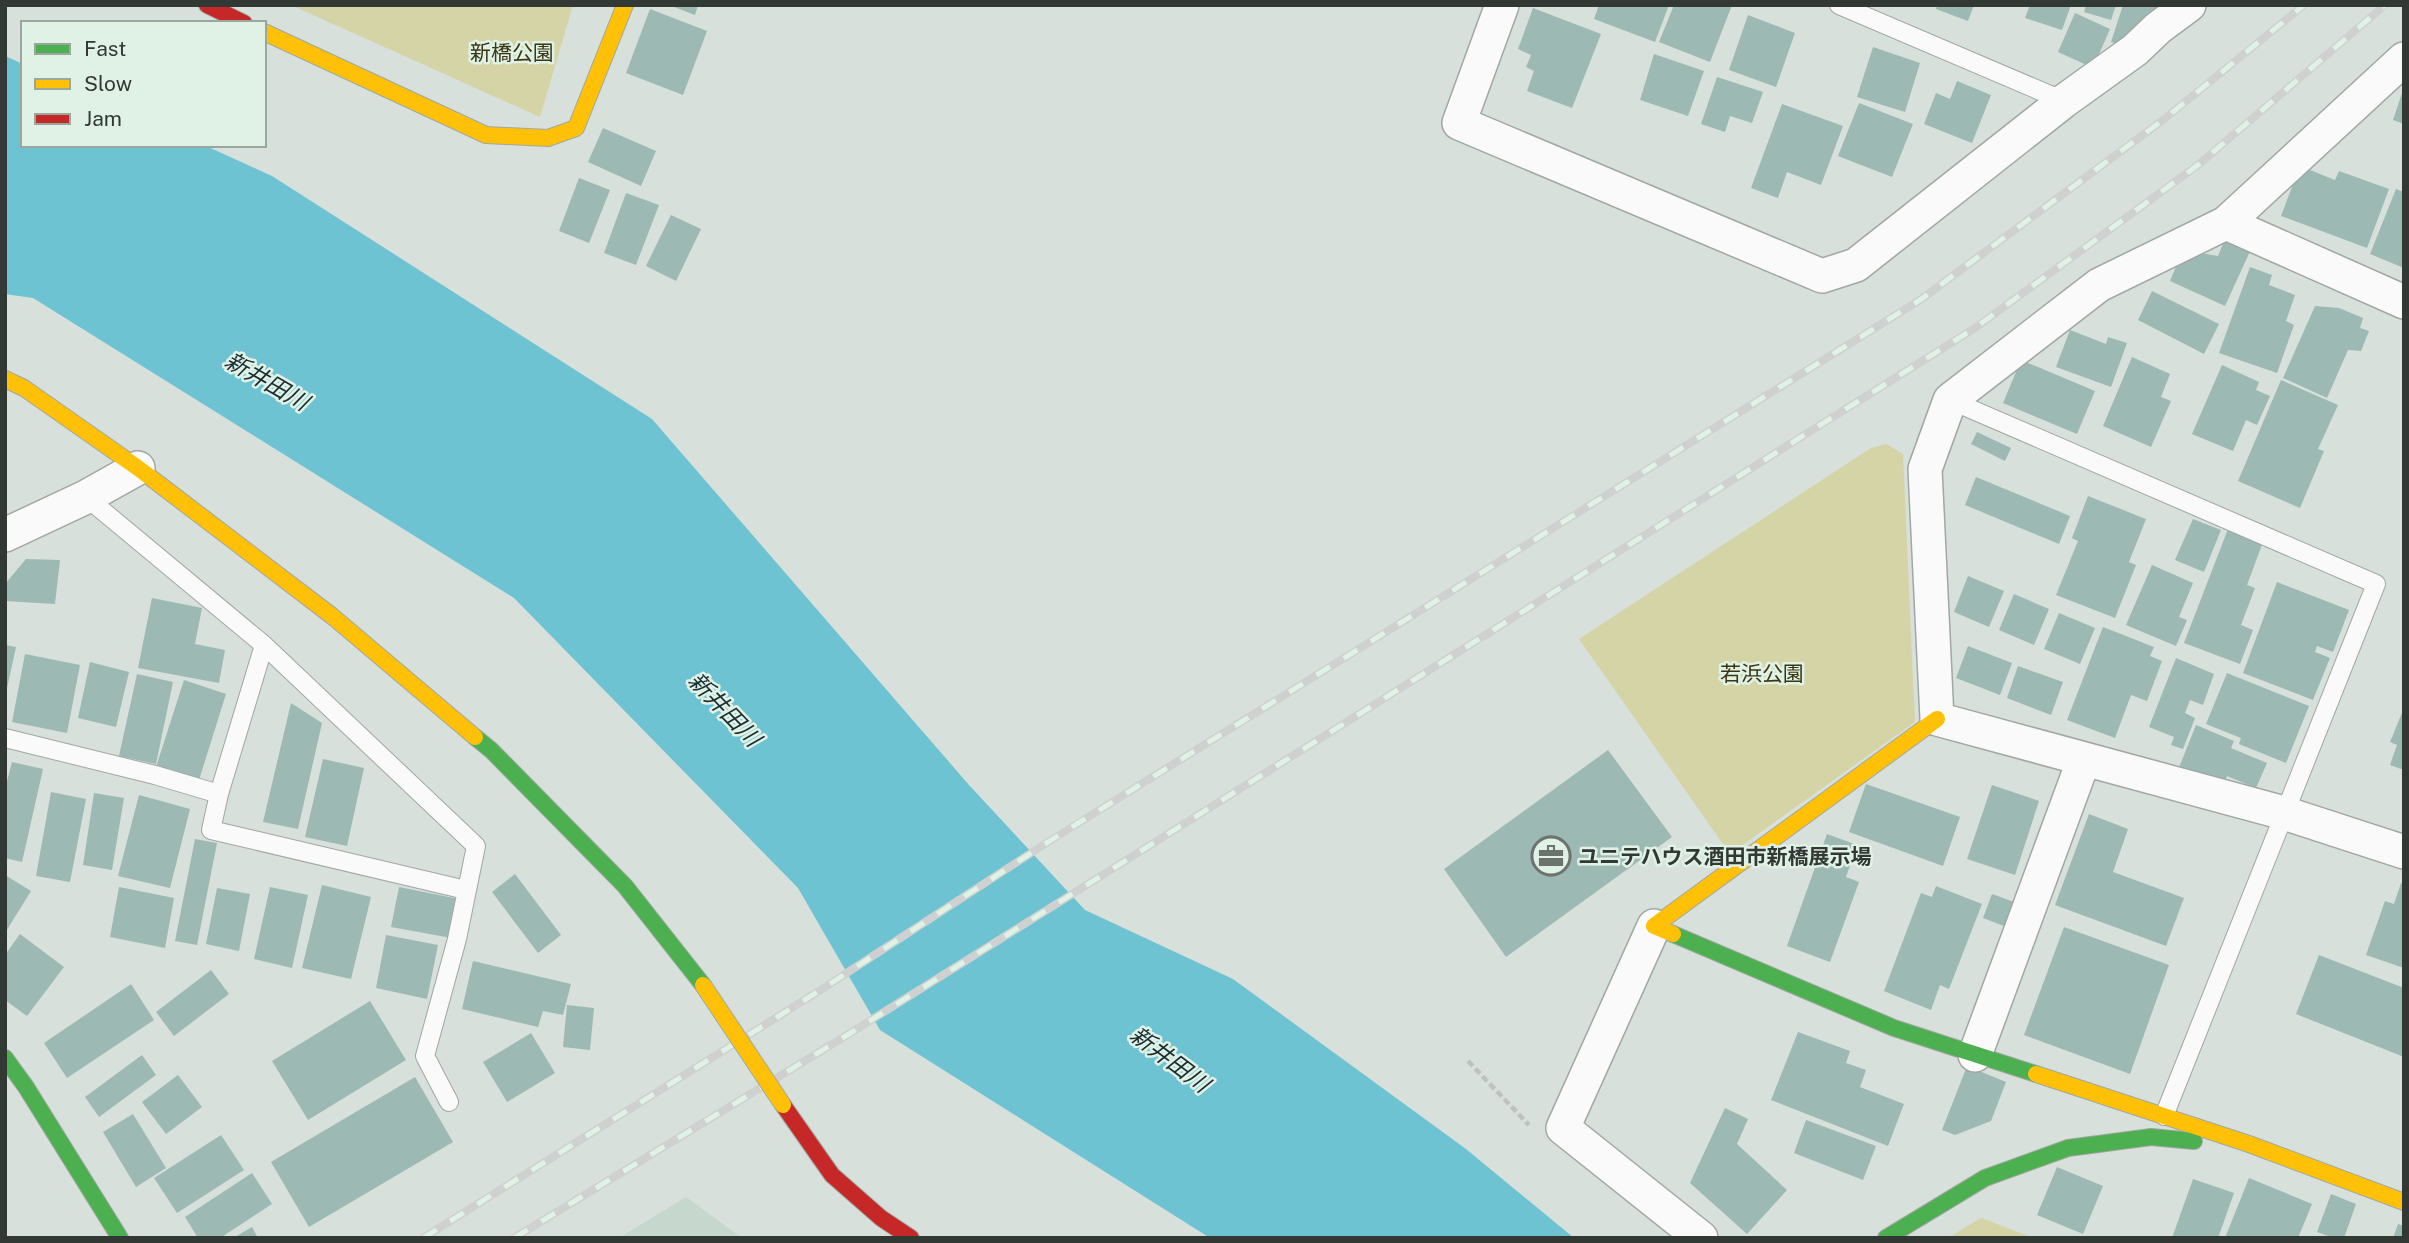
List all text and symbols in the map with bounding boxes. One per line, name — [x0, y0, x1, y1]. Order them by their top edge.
legend — [21, 21, 266, 147]
text: Fast — [84, 36, 126, 61]
park label: 新橋公園 — [470, 40, 554, 65]
text: Slow — [84, 71, 132, 96]
text: Jam — [84, 106, 122, 131]
water label: 新井田川 — [220, 346, 316, 417]
park label: 若浜公園 — [1720, 661, 1804, 686]
water label: 新井田川 — [683, 667, 769, 754]
office icon: ユニテハウス酒田市新橋展示場 — [1530, 835, 1572, 877]
place label: ユニテハウス酒田市新橋展示場 — [1578, 844, 1872, 869]
water label: 新井田川 — [1125, 1021, 1217, 1099]

